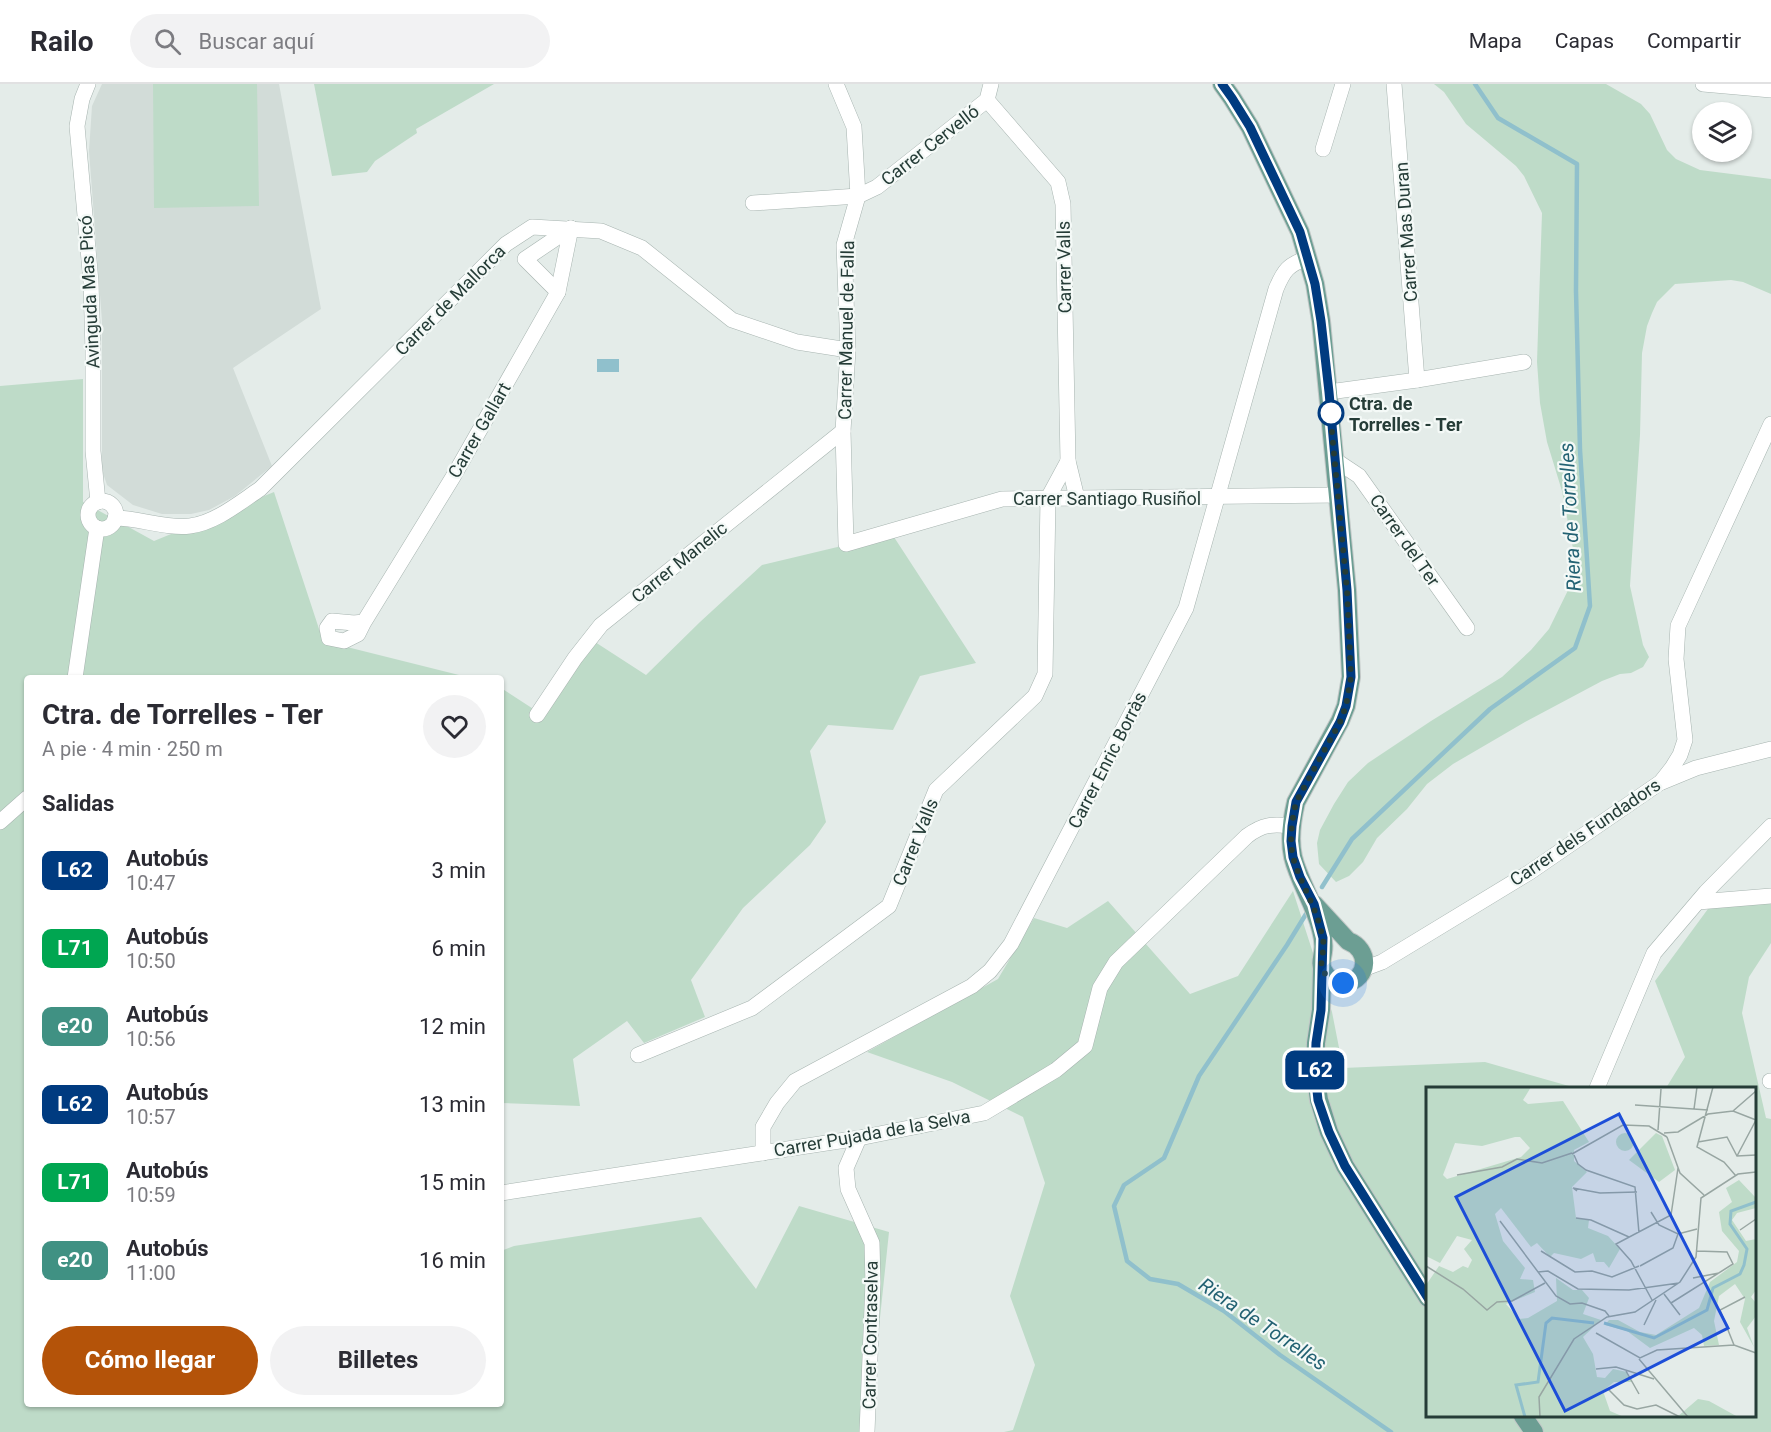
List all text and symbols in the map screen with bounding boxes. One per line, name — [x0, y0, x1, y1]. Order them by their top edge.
search box — [130, 14, 550, 68]
text: Railo — [30, 25, 94, 58]
icon: search — [151, 25, 184, 58]
text: Buscar aquí — [199, 29, 314, 54]
text: Mapa — [1469, 29, 1522, 53]
text: Capas — [1555, 29, 1614, 53]
text: Compartir — [1647, 29, 1741, 53]
street label: Carrer Cervelló — [877, 100, 983, 190]
map controls — [1692, 102, 1752, 162]
button: layers — [1692, 102, 1752, 162]
street label: Carrer Mas Duran — [1391, 161, 1421, 303]
street label: Avinguda Mas Picó — [74, 215, 104, 369]
street label: Carrer Valls — [1053, 221, 1075, 313]
street label: Carrer de Mallorca — [390, 240, 510, 360]
street label: Carrer Manuel de Falla — [834, 240, 858, 420]
street label: Carrer Gallart — [443, 378, 515, 481]
place label: Ctra. de Torrelles - Ter — [1349, 393, 1463, 435]
marker: Ctra. de Torrelles - Ter — [1318, 400, 1344, 426]
water label: Riera de Torrelles — [1554, 442, 1586, 592]
street label: Carrer Santiago Rusiñol — [1013, 488, 1201, 509]
street label: Carrer del Ter — [1366, 490, 1444, 590]
street label: Carrer Manelic — [627, 517, 731, 607]
street label: Carrer Enric Borràs — [1063, 688, 1151, 832]
button: heart — [423, 695, 486, 758]
text: Ctra. de Torrelles - Ter — [42, 698, 323, 731]
text: A pie · 4 min · 250 m — [42, 737, 223, 761]
street label: Carrer dels Fundadors — [1506, 774, 1664, 890]
text: Salidas — [42, 791, 114, 816]
street label: Carrer Valls — [888, 795, 942, 889]
text: Autobús — [126, 846, 209, 871]
text: L62 — [57, 858, 93, 882]
text: 3 min — [431, 858, 486, 883]
text: 10:47 — [126, 871, 176, 895]
text: Autobús — [126, 924, 209, 949]
text: L71 — [57, 936, 93, 960]
text: 6 min — [431, 936, 486, 961]
text: 10:50 — [126, 949, 176, 973]
your location — [1328, 968, 1358, 998]
text: Autobús — [126, 1002, 209, 1027]
text: e20 — [57, 1014, 93, 1038]
text: 12 min — [419, 1014, 486, 1039]
text: 10:56 — [126, 1027, 176, 1051]
line badge: L62 — [1280, 1050, 1350, 1090]
text: L62 — [1297, 1058, 1333, 1082]
text: Autobús — [126, 1080, 209, 1105]
inset map — [1426, 1087, 1756, 1417]
text: L62 — [57, 1092, 93, 1116]
text: 13 min — [419, 1092, 486, 1117]
text: 10:57 — [126, 1105, 176, 1129]
street label: Carrer Pujada de la Selva — [772, 1105, 972, 1161]
text: Autobús — [126, 1158, 209, 1183]
text: L71 — [57, 1170, 93, 1194]
text: 15 min — [419, 1170, 486, 1195]
text: 10:59 — [126, 1183, 176, 1207]
text: Autobús — [126, 1236, 209, 1261]
text: e20 — [57, 1248, 93, 1272]
text: 16 min — [419, 1248, 486, 1273]
text: 11:00 — [126, 1261, 176, 1285]
street label: Carrer Contraselva — [858, 1261, 882, 1409]
water label: Riera de Torrelles — [1195, 1272, 1331, 1376]
button: Cómo llegar — [42, 1326, 258, 1395]
button: Billetes — [270, 1326, 486, 1395]

